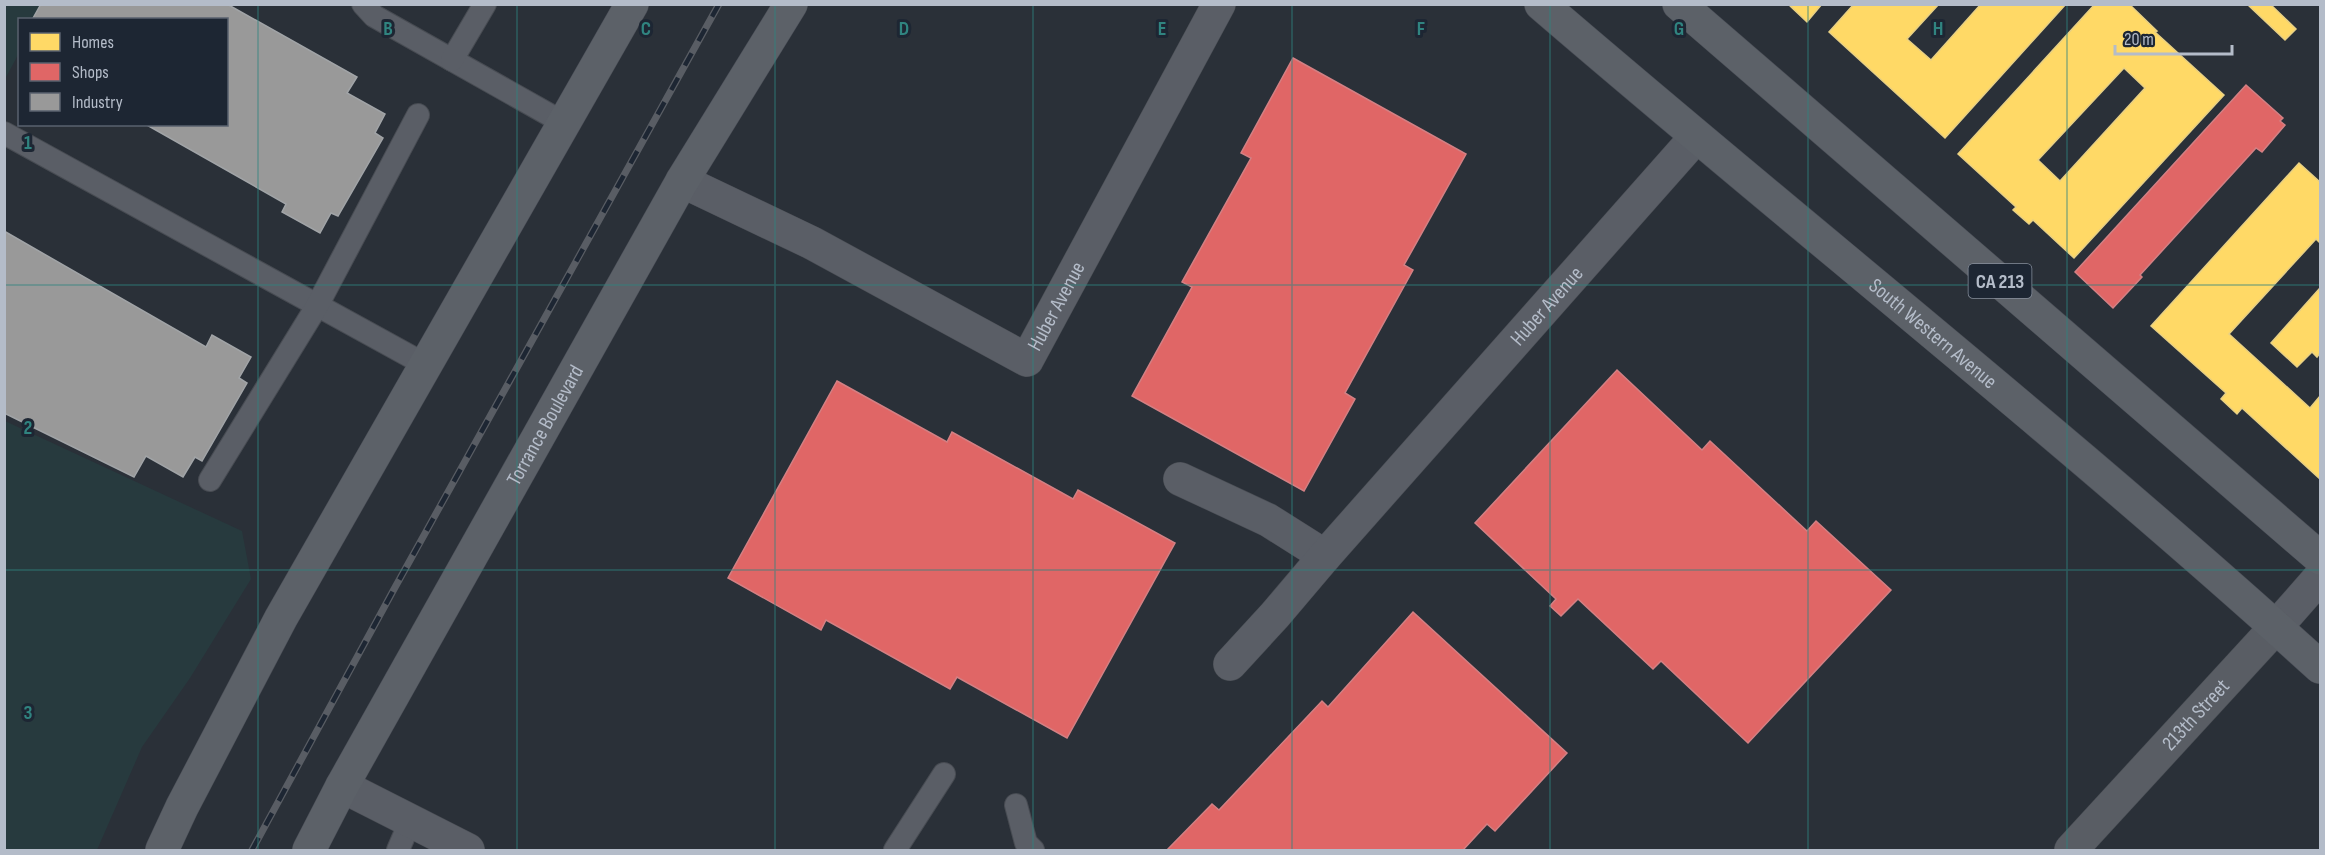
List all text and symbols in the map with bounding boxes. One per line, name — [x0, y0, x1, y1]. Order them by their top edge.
text: B — [383, 17, 393, 41]
text: C — [641, 17, 651, 41]
text: D — [899, 17, 909, 41]
text: E — [1158, 17, 1166, 41]
text: F — [1417, 17, 1425, 41]
text: G — [1674, 17, 1684, 41]
text: H — [1933, 17, 1943, 41]
legend — [18, 18, 228, 126]
scale bar — [2115, 18, 2232, 56]
text: 20 m — [2124, 29, 2154, 50]
text: Homes — [72, 32, 114, 53]
text: Shops — [72, 62, 109, 83]
text: Industry — [72, 92, 123, 113]
text: 1 — [24, 131, 32, 155]
street label: Huber Avenue — [1022, 258, 1091, 355]
street label: Huber Avenue — [1505, 261, 1589, 351]
road number: CA 213 — [1968, 264, 2032, 298]
street label: South Western Avenue — [1864, 273, 2002, 394]
street label: Torrance Boulevard — [501, 361, 589, 490]
text: 2 — [24, 416, 32, 440]
street label: 213th Street — [2157, 674, 2235, 756]
text: 3 — [24, 701, 33, 725]

